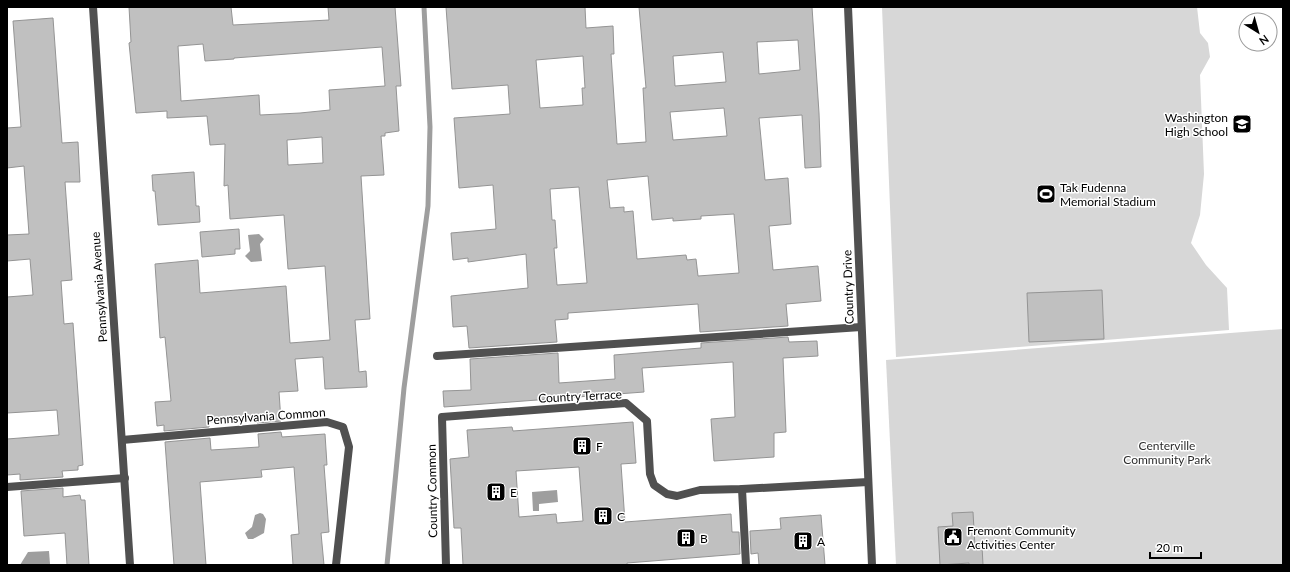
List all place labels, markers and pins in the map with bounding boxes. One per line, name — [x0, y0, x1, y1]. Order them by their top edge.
place label: Washington High School — [1165, 110, 1228, 139]
school or university icon: Washington High School — [1231, 113, 1253, 135]
place label: Tak Fudenna Memorial Stadium — [1060, 180, 1156, 209]
sports icon: Tak Fudenna Memorial Stadium — [1035, 183, 1057, 205]
building icon: F — [571, 435, 593, 457]
place label: F — [596, 439, 603, 454]
building icon: E — [485, 481, 507, 503]
place label: E — [510, 485, 517, 500]
building icon: C — [592, 505, 614, 527]
place label: C — [617, 509, 625, 524]
place label: Fremont Community Activities Center — [967, 523, 1076, 552]
public building icon: Fremont Community Activities Center — [942, 526, 964, 548]
building icon: B — [675, 527, 697, 549]
building icon: A — [792, 530, 814, 552]
place label: B — [700, 531, 708, 546]
place label: A — [817, 534, 826, 549]

